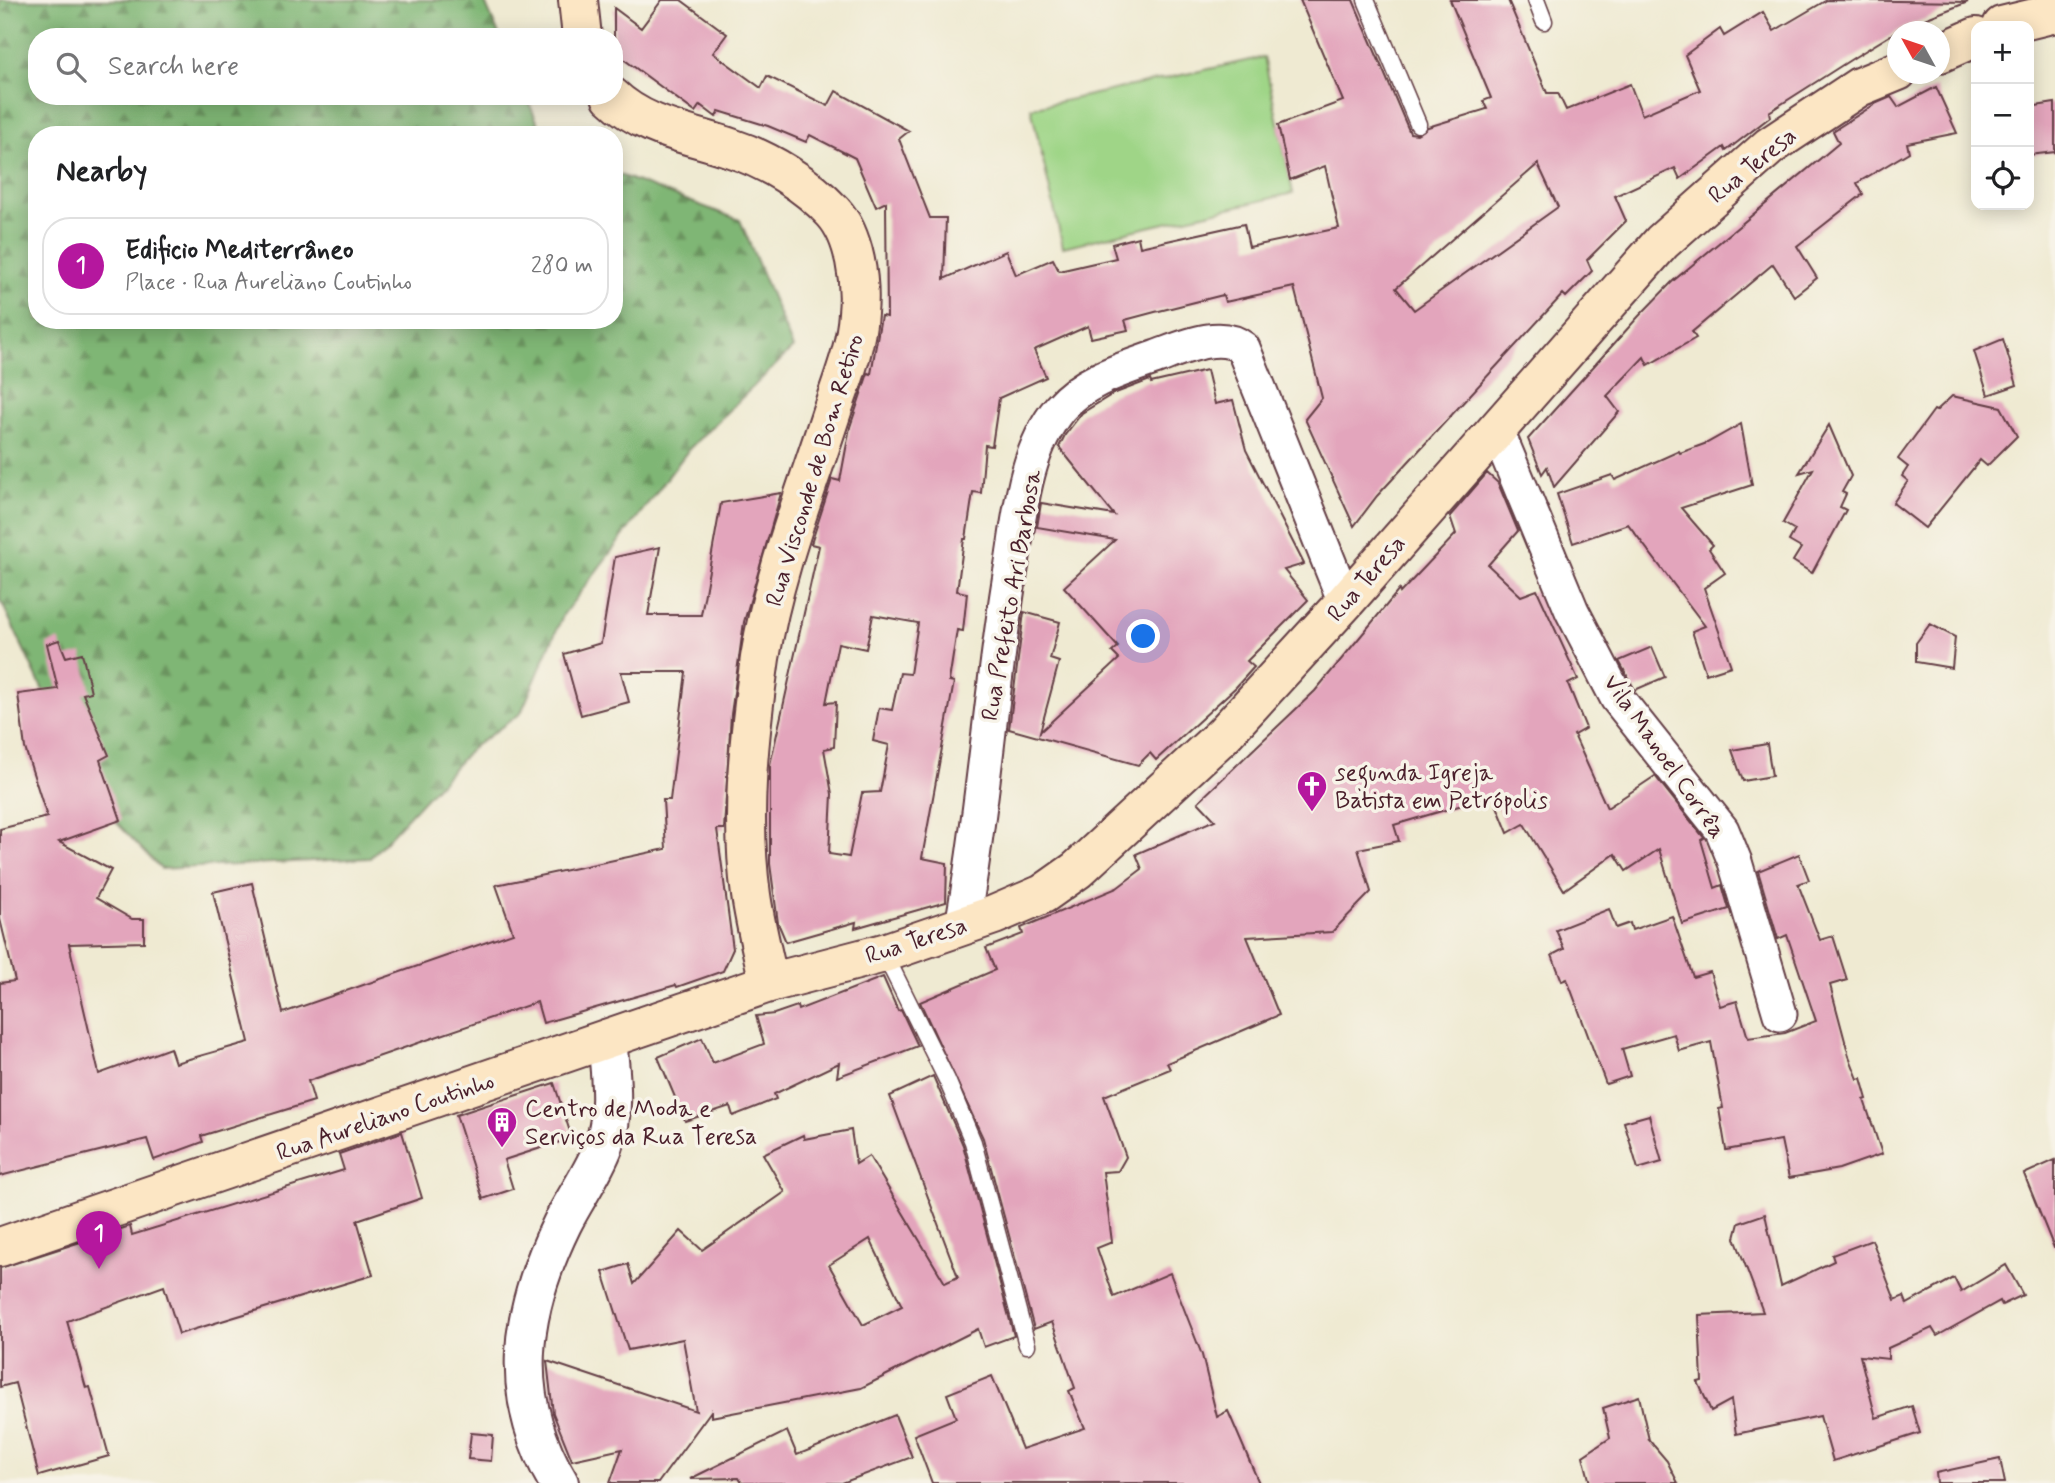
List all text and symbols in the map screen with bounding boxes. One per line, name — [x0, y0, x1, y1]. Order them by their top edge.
north arrow — [1887, 21, 1950, 84]
map controls — [1971, 21, 2034, 210]
button: + — [1971, 21, 2034, 84]
search box — [28, 28, 623, 105]
icon: search — [52, 48, 90, 86]
text: Search here — [108, 50, 239, 84]
button: − — [1971, 84, 2034, 147]
street label: Rua Teresa — [1702, 121, 1804, 211]
button: locate — [1971, 147, 2034, 210]
text: Nearby — [56, 152, 147, 191]
text: Edificio Mediterrâneo — [125, 234, 354, 268]
text: 1 — [76, 251, 86, 281]
text: 280 m — [531, 251, 593, 281]
text: Place · Rua Aureliano Coutinho — [125, 268, 412, 298]
street label: Rua Visconde de Bom Retiro — [759, 331, 872, 610]
street label: Rua Prefeito Ari Barbosa — [975, 467, 1050, 723]
street label: Rua Teresa — [1321, 529, 1413, 629]
your location — [1126, 619, 1160, 653]
street label: Vila Manoel Corrêa — [1596, 669, 1732, 845]
place label: segunda Igreja Batista em Petrópolis — [1335, 758, 1548, 817]
church icon: segunda Igreja Batista em Petrópolis — [1295, 769, 1329, 813]
street label: Rua Teresa — [862, 910, 971, 972]
street label: Rua Aureliano Coutinho — [273, 1066, 498, 1169]
place label: Centro de Moda e Serviços da Rua Teresa — [525, 1094, 757, 1153]
building icon: Centro de Moda e Serviços da Rua Teresa — [485, 1105, 519, 1149]
pin: 1 — [76, 1211, 122, 1269]

